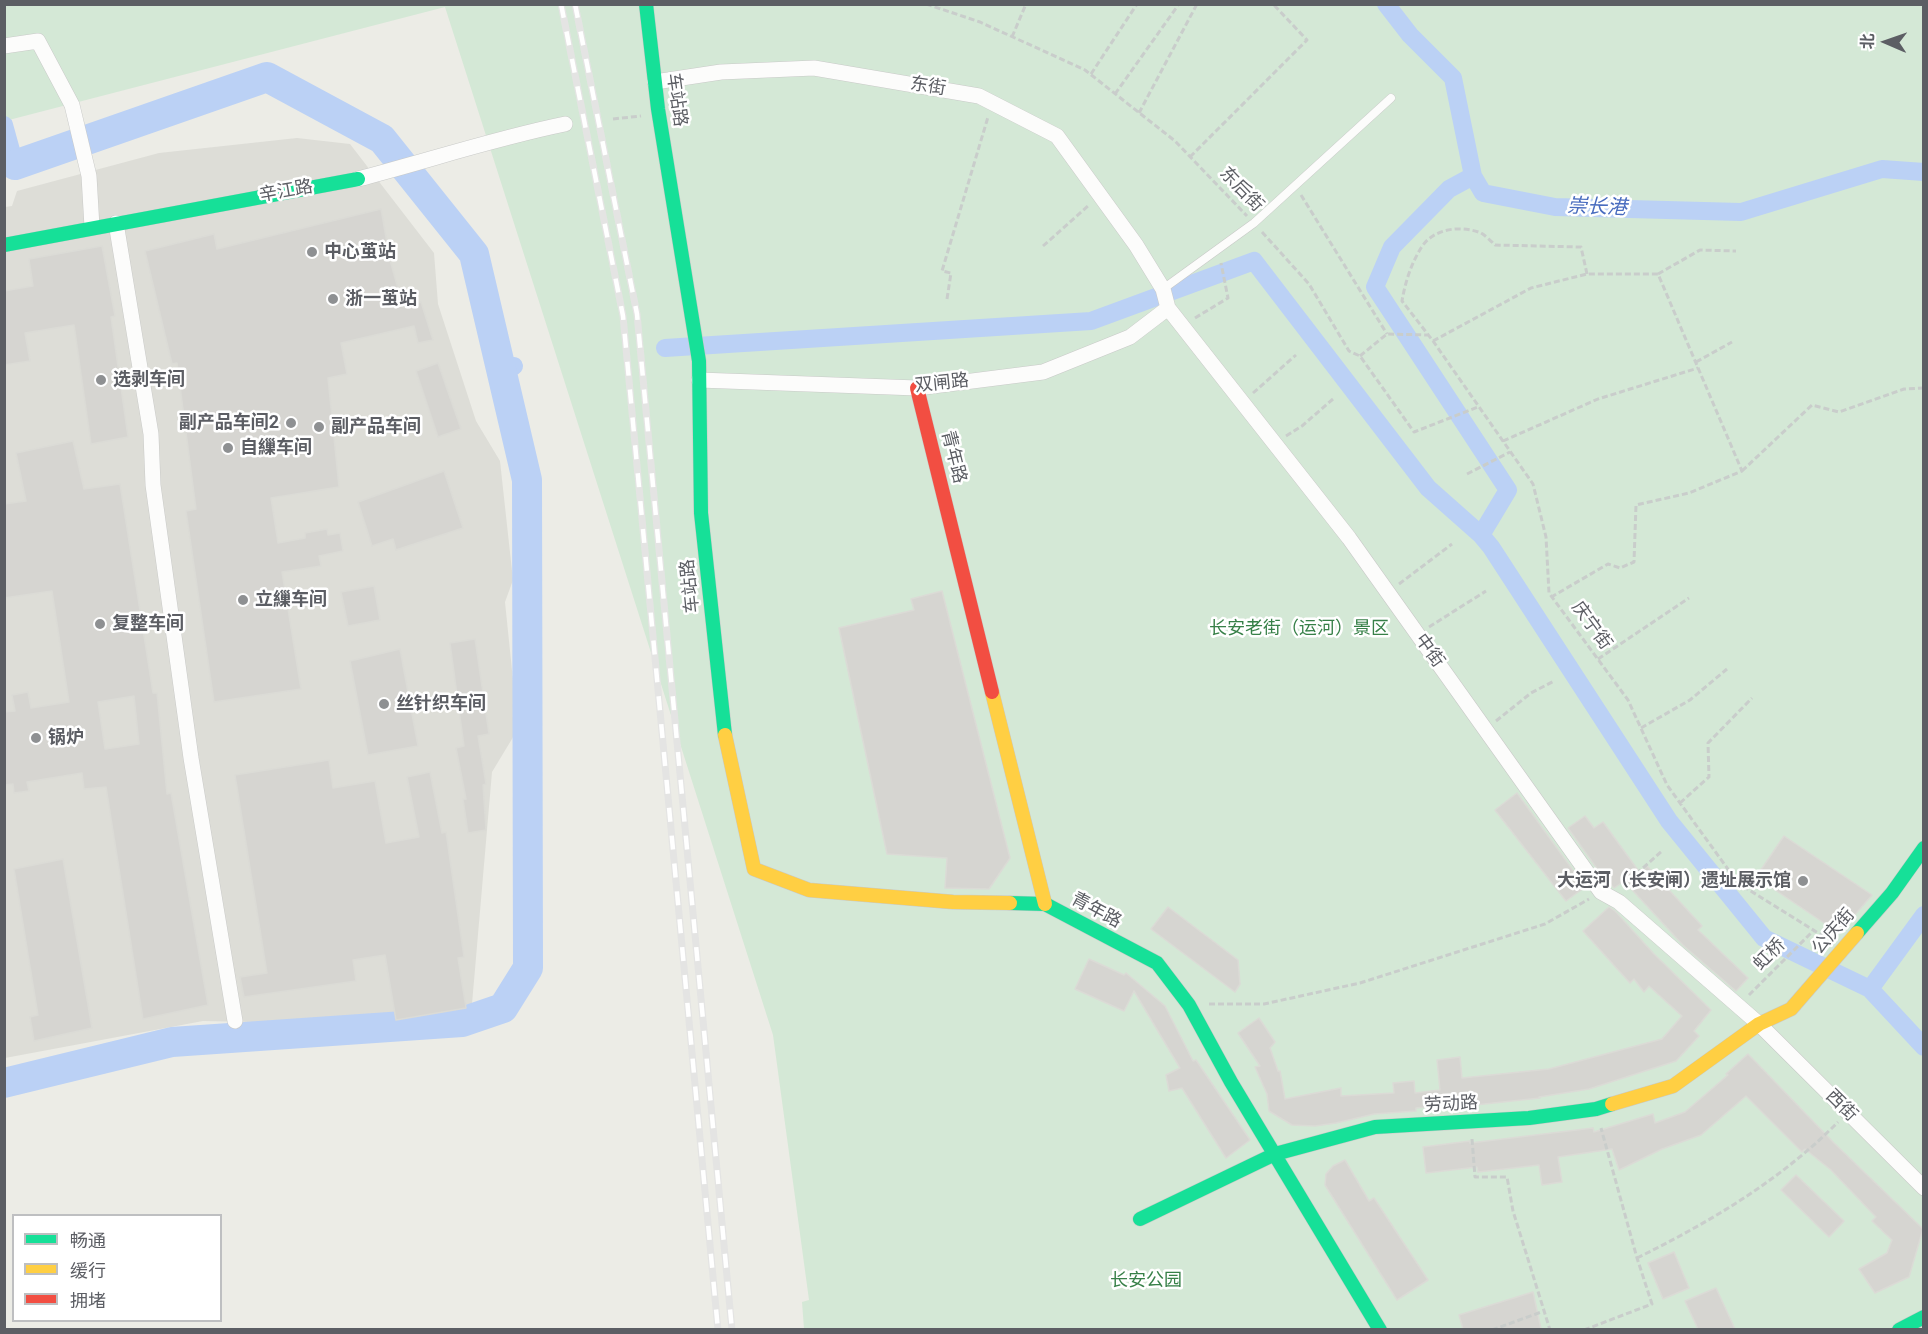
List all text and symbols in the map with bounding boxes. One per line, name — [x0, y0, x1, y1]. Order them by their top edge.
north arrow — [1856, 12, 1916, 72]
text: 北 — [1858, 33, 1877, 50]
street label: 车站路 — [662, 72, 690, 128]
street label: 东街 — [909, 74, 947, 100]
street label: 东后街 — [1214, 163, 1268, 217]
street label: 辛江路 — [258, 177, 314, 207]
water label: 崇长港 — [1567, 195, 1627, 221]
place label: 中心茧站 — [324, 241, 396, 263]
marker: 中心茧站 — [305, 245, 319, 259]
place label: 浙一茧站 — [345, 288, 417, 310]
marker: 浙一茧站 — [326, 292, 340, 306]
place label: 选剥车间 — [113, 369, 185, 391]
street label: 双闸路 — [914, 370, 970, 398]
marker: 选剥车间 — [94, 373, 108, 387]
place label: 副产品车间2 — [179, 412, 279, 434]
marker: 副产品车间2 — [284, 416, 298, 430]
place label: 副产品车间 — [331, 416, 421, 438]
marker: 副产品车间 — [312, 420, 326, 434]
street label: 青年路 — [936, 428, 970, 486]
place label: 自繅车间 — [240, 437, 312, 459]
marker: 自繅车间 — [221, 441, 235, 455]
street label: 车站路 — [677, 558, 705, 614]
place label: 立繅车间 — [255, 589, 327, 611]
marker: 立繅车间 — [236, 593, 250, 607]
street label: 庆宁街 — [1566, 598, 1616, 654]
place label: 复整车间 — [112, 613, 184, 635]
marker: 复整车间 — [93, 617, 107, 631]
park label: 长安老街（运河）景区 — [1209, 618, 1389, 640]
street label: 中街 — [1410, 630, 1448, 672]
place label: 丝针织车间 — [396, 693, 486, 715]
marker: 丝针织车间 — [377, 697, 391, 711]
place label: 锅炉 — [48, 727, 84, 749]
marker: 锅炉 — [29, 731, 43, 745]
place label: 大运河（长安闸）遗址展示馆 — [1557, 870, 1791, 892]
marker: 大运河（长安闸）遗址展示馆 — [1796, 874, 1810, 888]
street label: 青年路 — [1067, 889, 1125, 933]
street label: 公庆街 — [1808, 905, 1860, 959]
street label: 虹桥 — [1750, 935, 1790, 975]
street label: 西街 — [1821, 1086, 1861, 1126]
street label: 劳动路 — [1423, 1093, 1479, 1117]
legend — [12, 1214, 222, 1322]
text: 畅通 — [70, 1230, 106, 1251]
text: 缓行 — [70, 1260, 106, 1281]
park label: 长安公园 — [1110, 1270, 1182, 1292]
text: 拥堵 — [70, 1290, 106, 1311]

